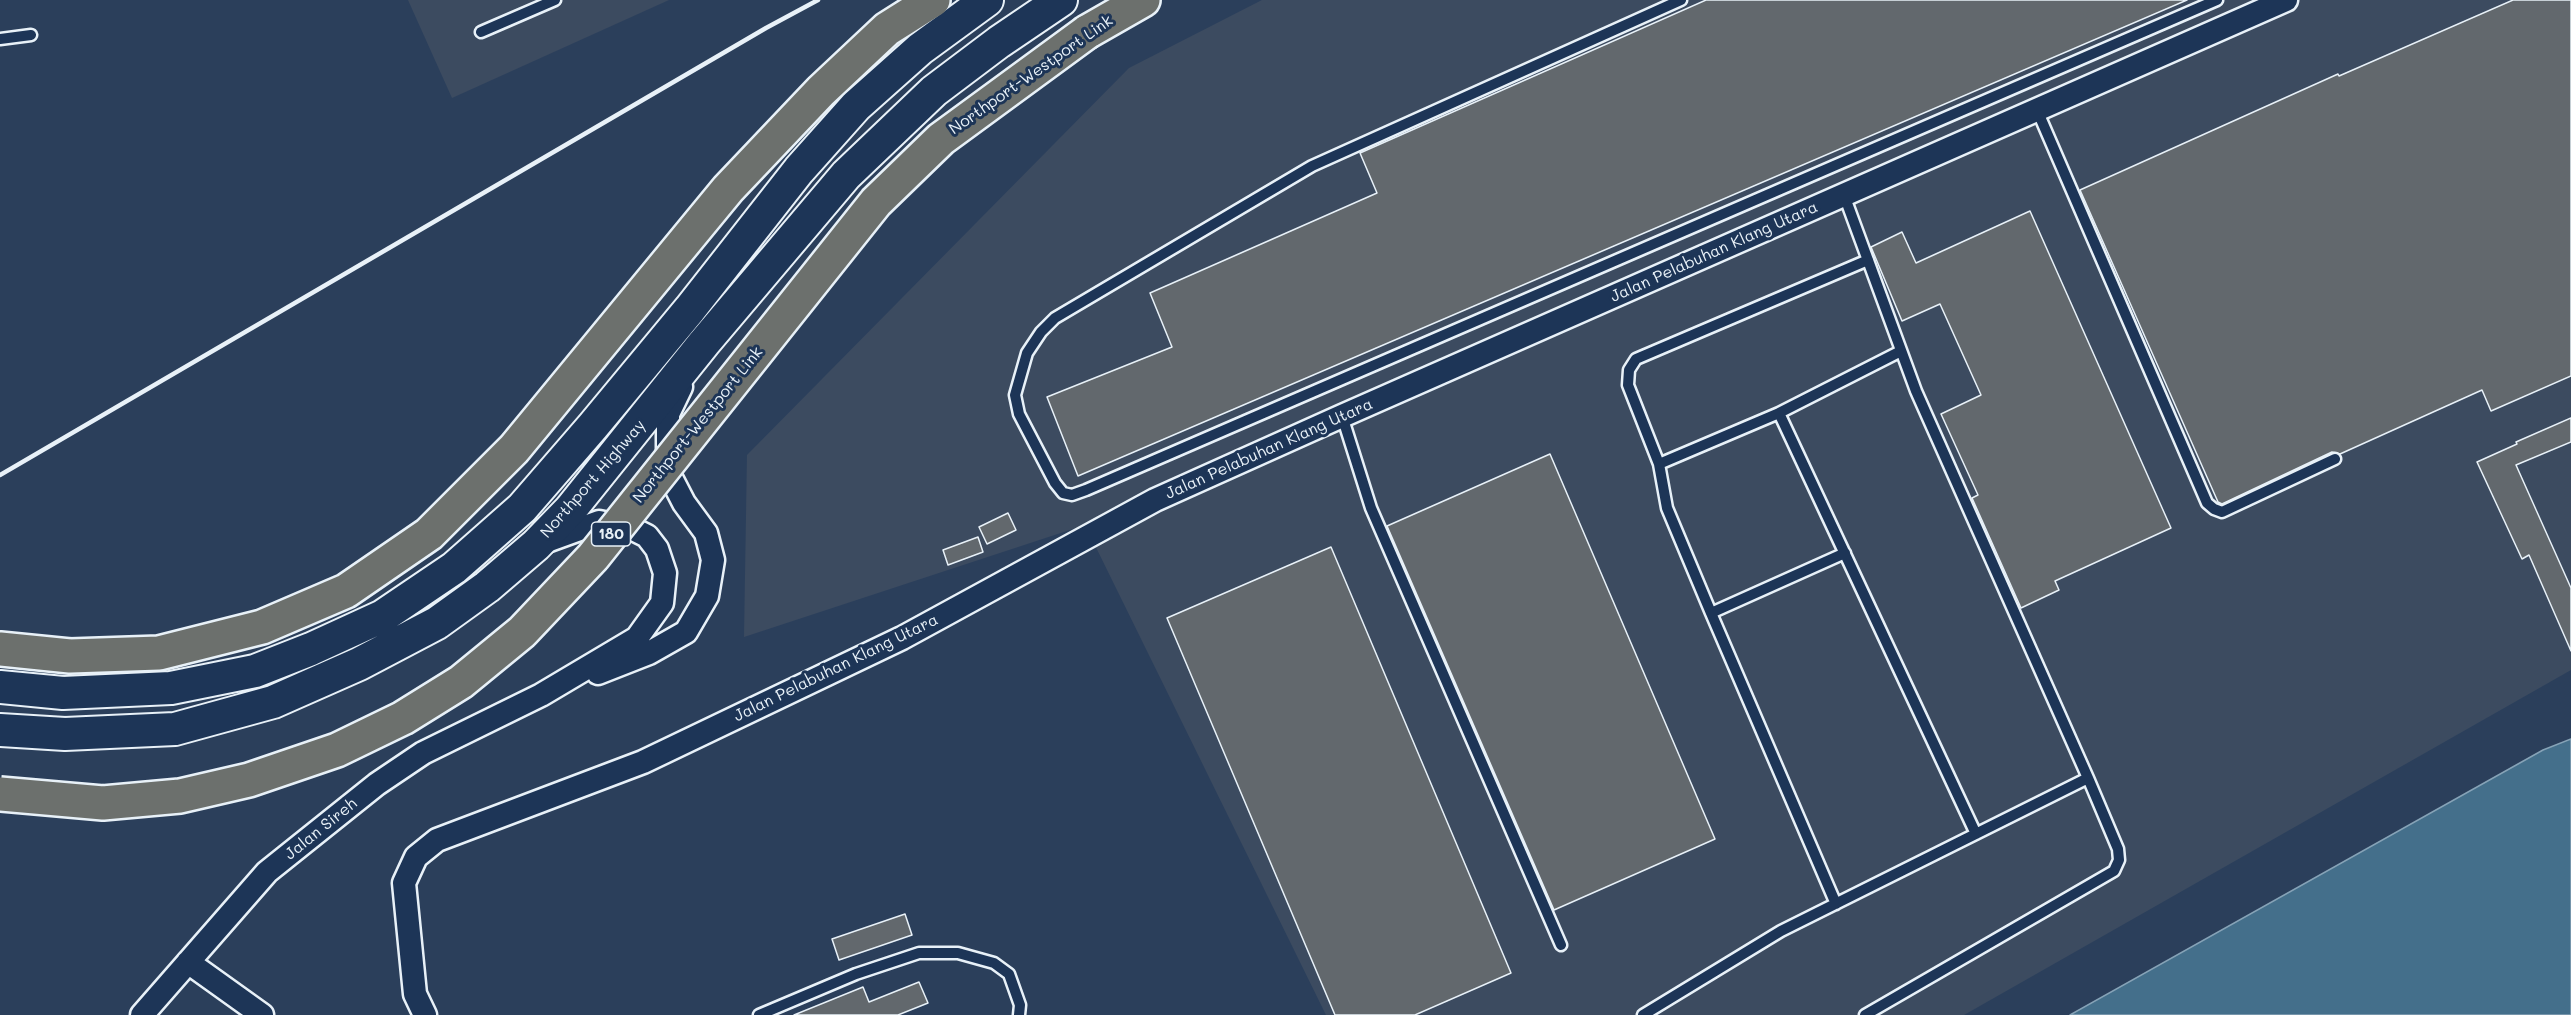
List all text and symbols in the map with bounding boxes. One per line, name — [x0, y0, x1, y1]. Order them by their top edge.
street label: Northport-Westport Link — [945, 11, 1117, 139]
street label: Jalan Pelabuhan Klang Utara — [1607, 197, 1821, 307]
street label: Northport-Westport Link — [629, 343, 767, 507]
street label: Jalan Pelabuhan Klang Utara — [1162, 394, 1376, 504]
street label: Northport Highway — [536, 416, 650, 542]
road number: 180 — [592, 522, 630, 546]
street label: Jalan Pelabuhan Klang Utara — [731, 610, 941, 726]
street label: Jalan Sireh — [281, 794, 361, 864]

